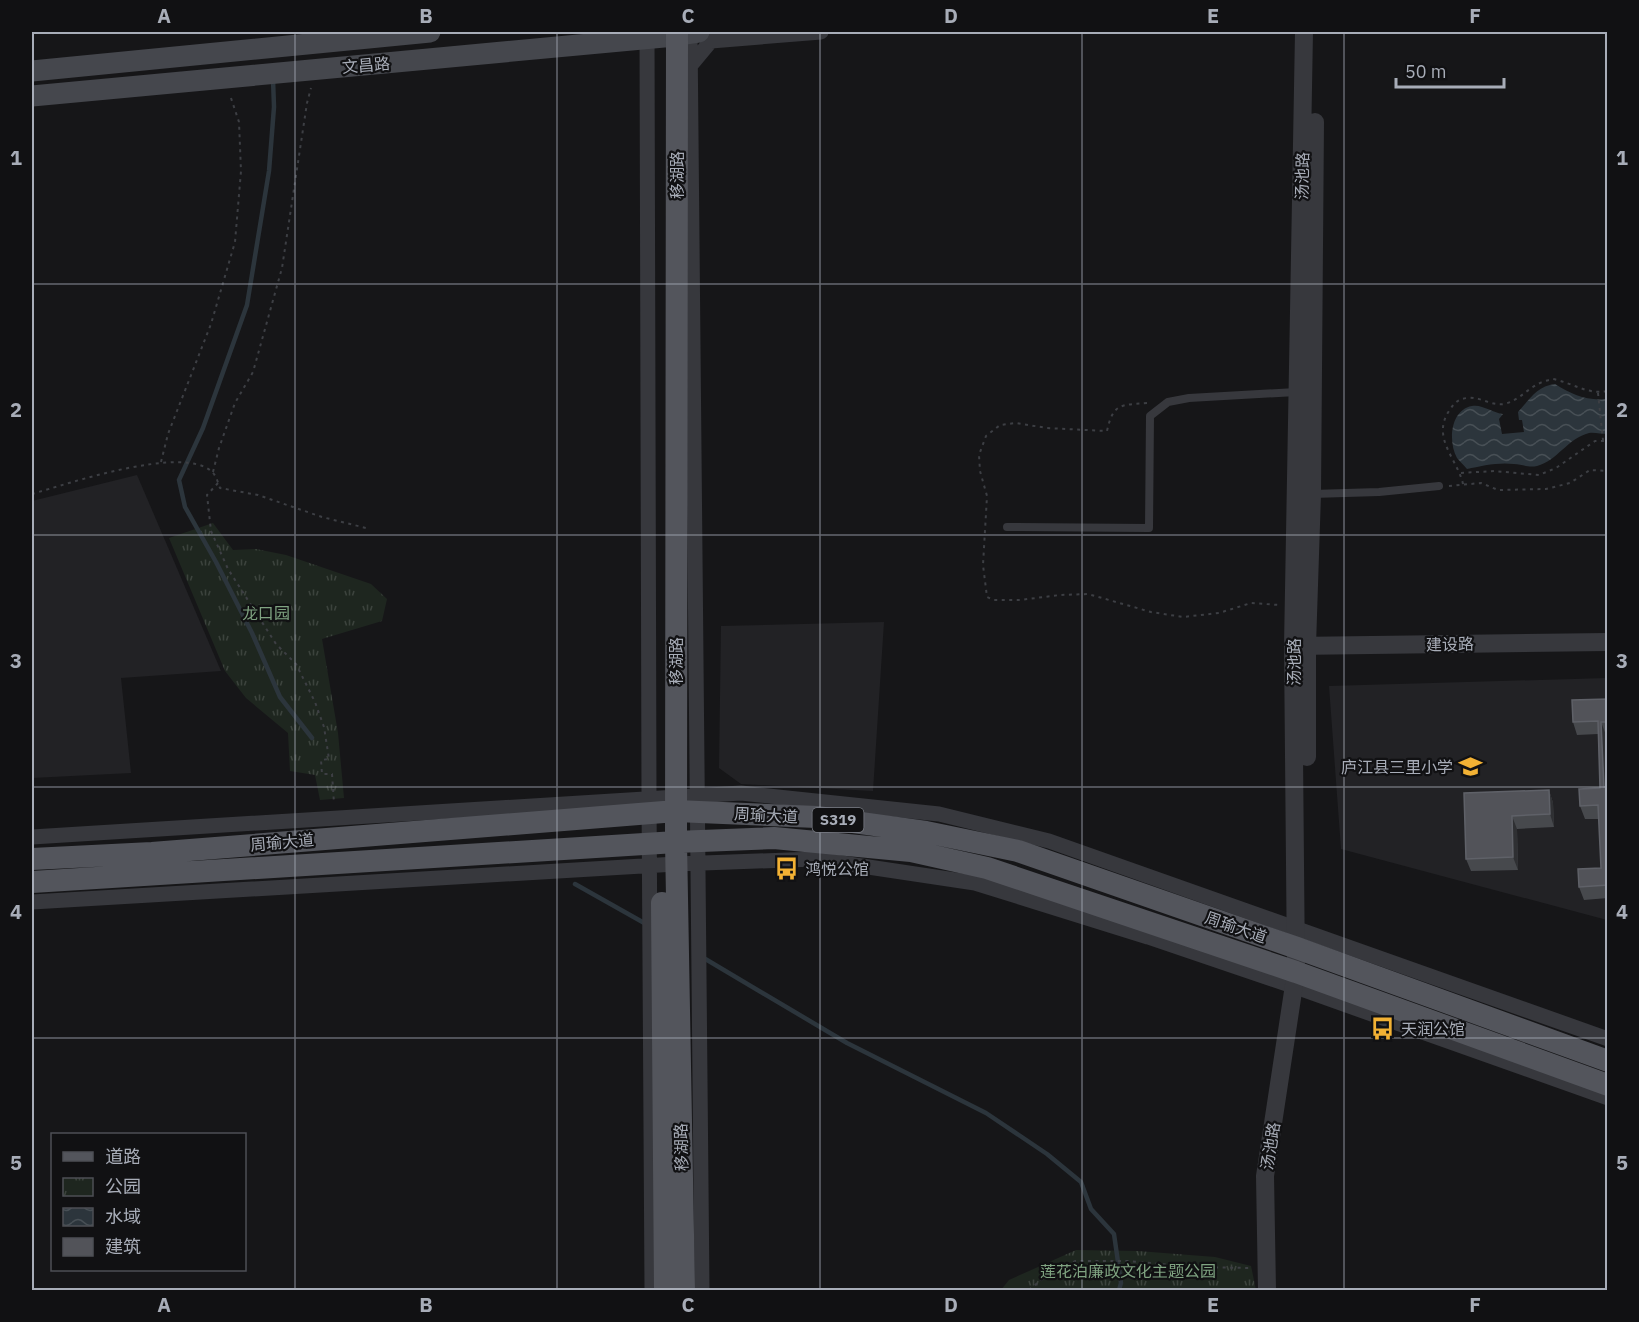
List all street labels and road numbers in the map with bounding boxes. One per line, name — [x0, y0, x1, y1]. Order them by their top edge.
street label: 文昌路 — [341, 53, 391, 77]
street label: 移湖路 — [667, 151, 687, 199]
street label: 汤池路 — [1292, 152, 1312, 200]
street label: 建设路 — [1426, 634, 1474, 654]
street label: 移湖路 — [666, 637, 686, 685]
street label: 汤池路 — [1284, 638, 1304, 686]
street label: 周瑜大道 — [734, 803, 798, 827]
road number: S319 — [812, 808, 864, 832]
street label: 周瑜大道 — [249, 829, 315, 855]
street label: 周瑜大道 — [1202, 907, 1270, 947]
street label: 汤池路 — [1256, 1121, 1284, 1171]
street label: 移湖路 — [671, 1123, 691, 1171]

